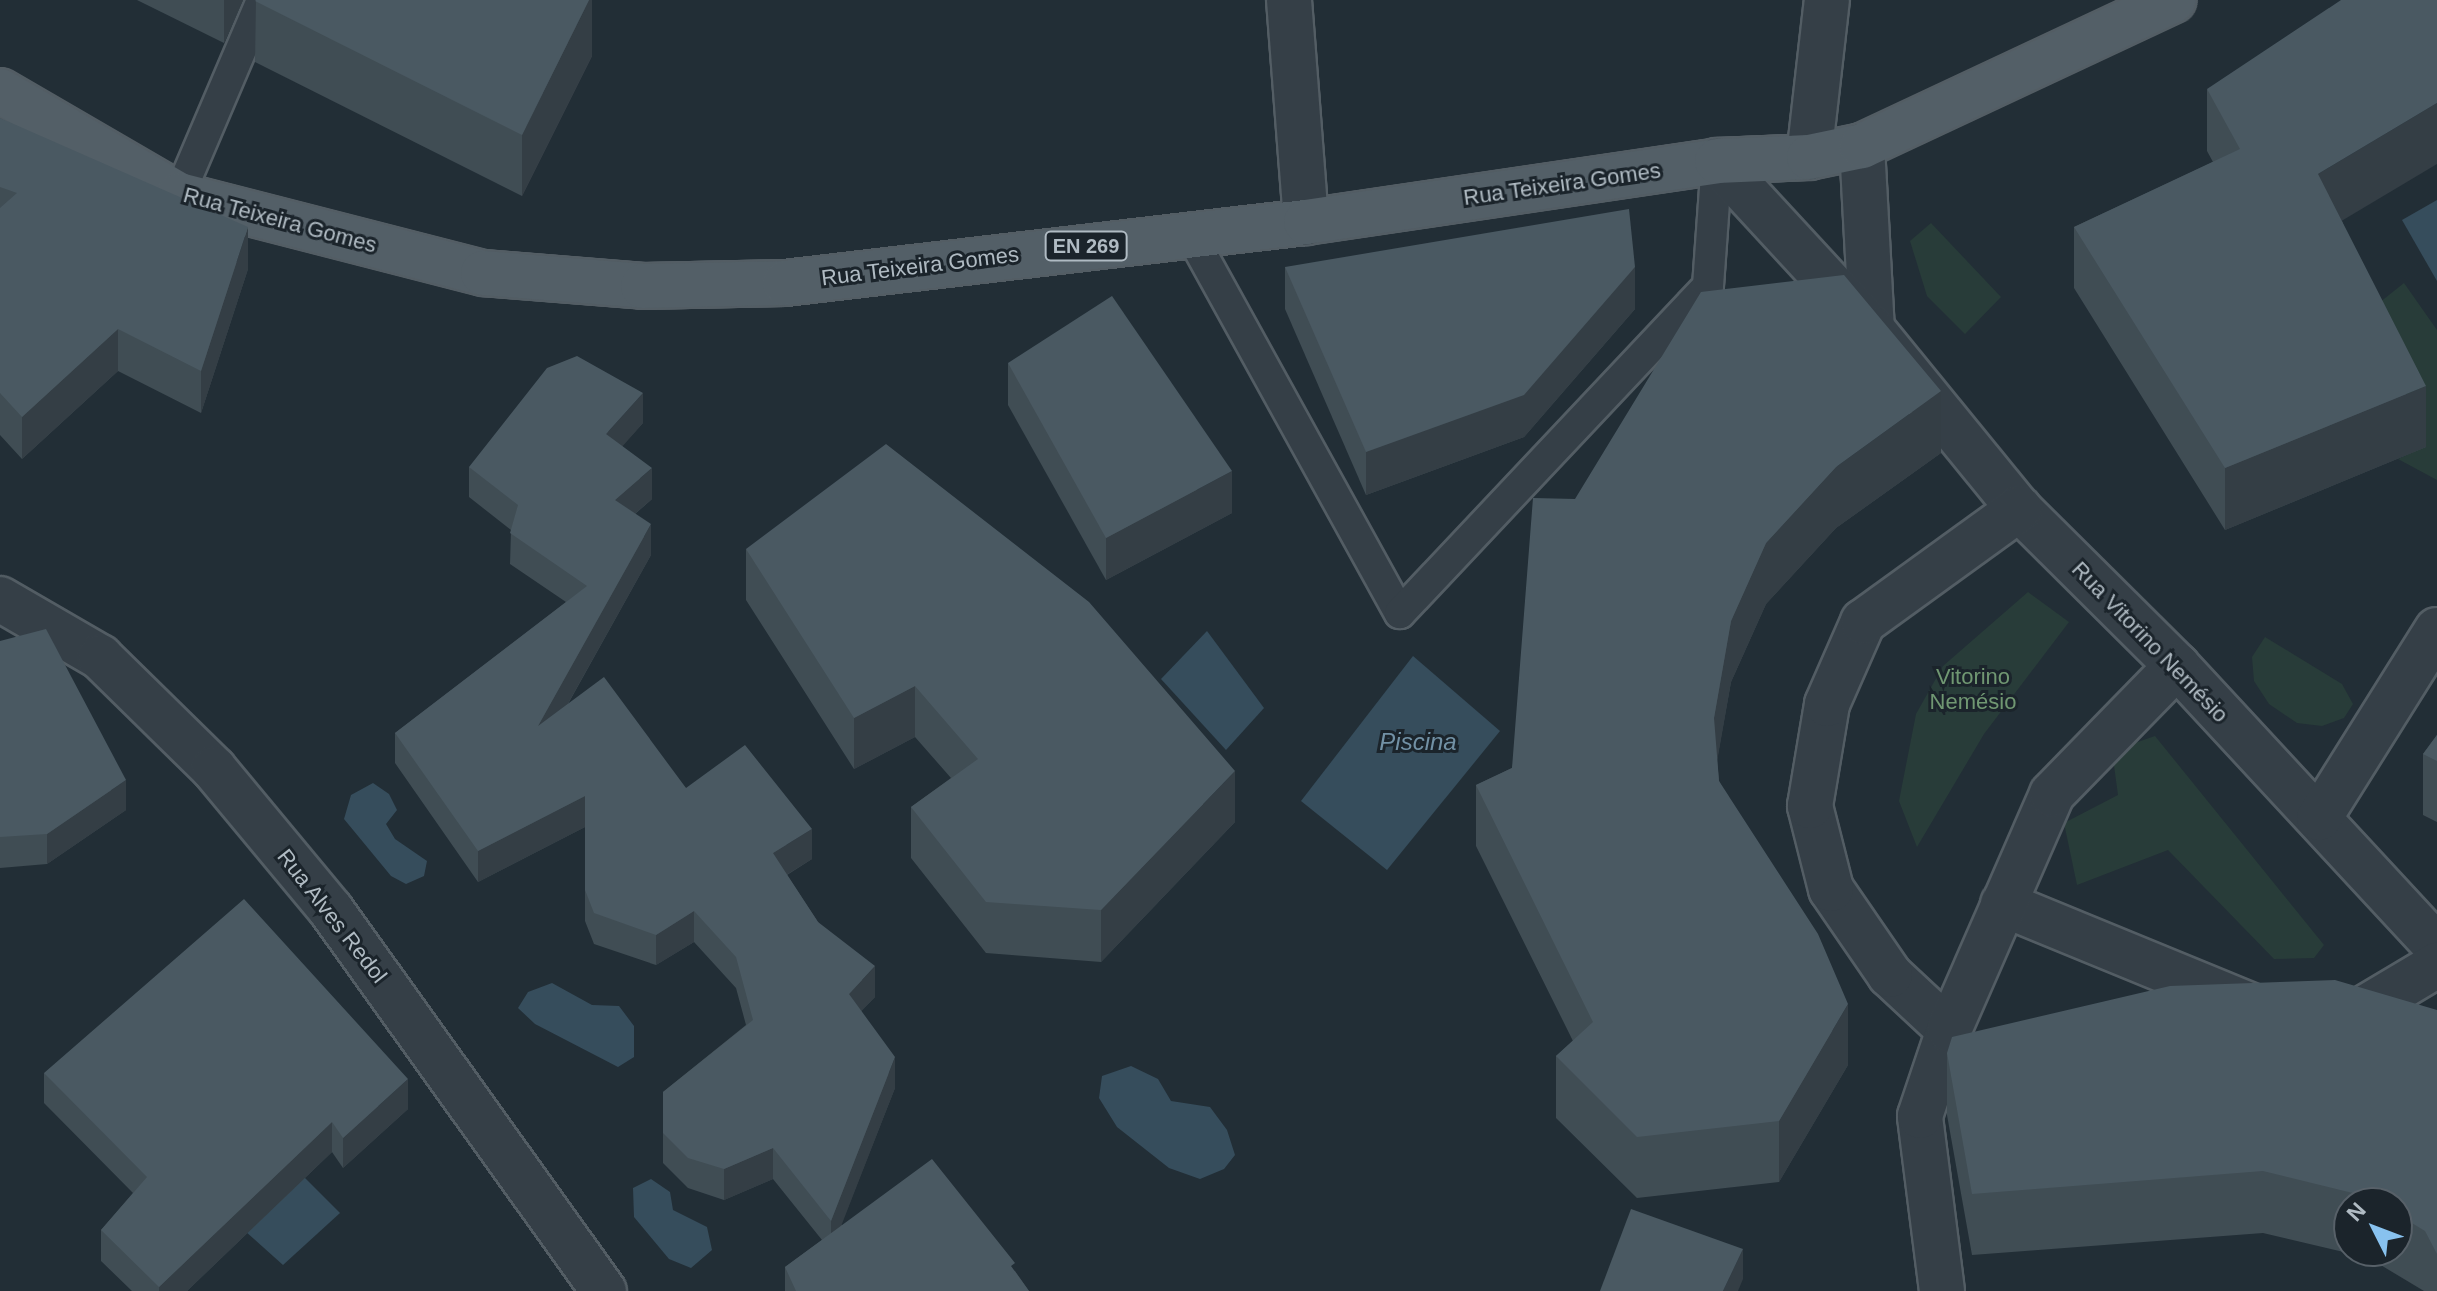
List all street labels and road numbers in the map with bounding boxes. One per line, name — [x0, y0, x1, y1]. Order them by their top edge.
street label: Rua Teixeira Gomes — [1461, 157, 1663, 211]
street label: Rua Teixeira Gomes — [180, 181, 380, 259]
road number: EN 269 — [1044, 230, 1128, 262]
street label: Rua Teixeira Gomes — [819, 241, 1021, 291]
street label: Rua Vitorino Nemésio — [2066, 556, 2234, 728]
street label: Rua Alves Redol — [271, 843, 393, 989]

